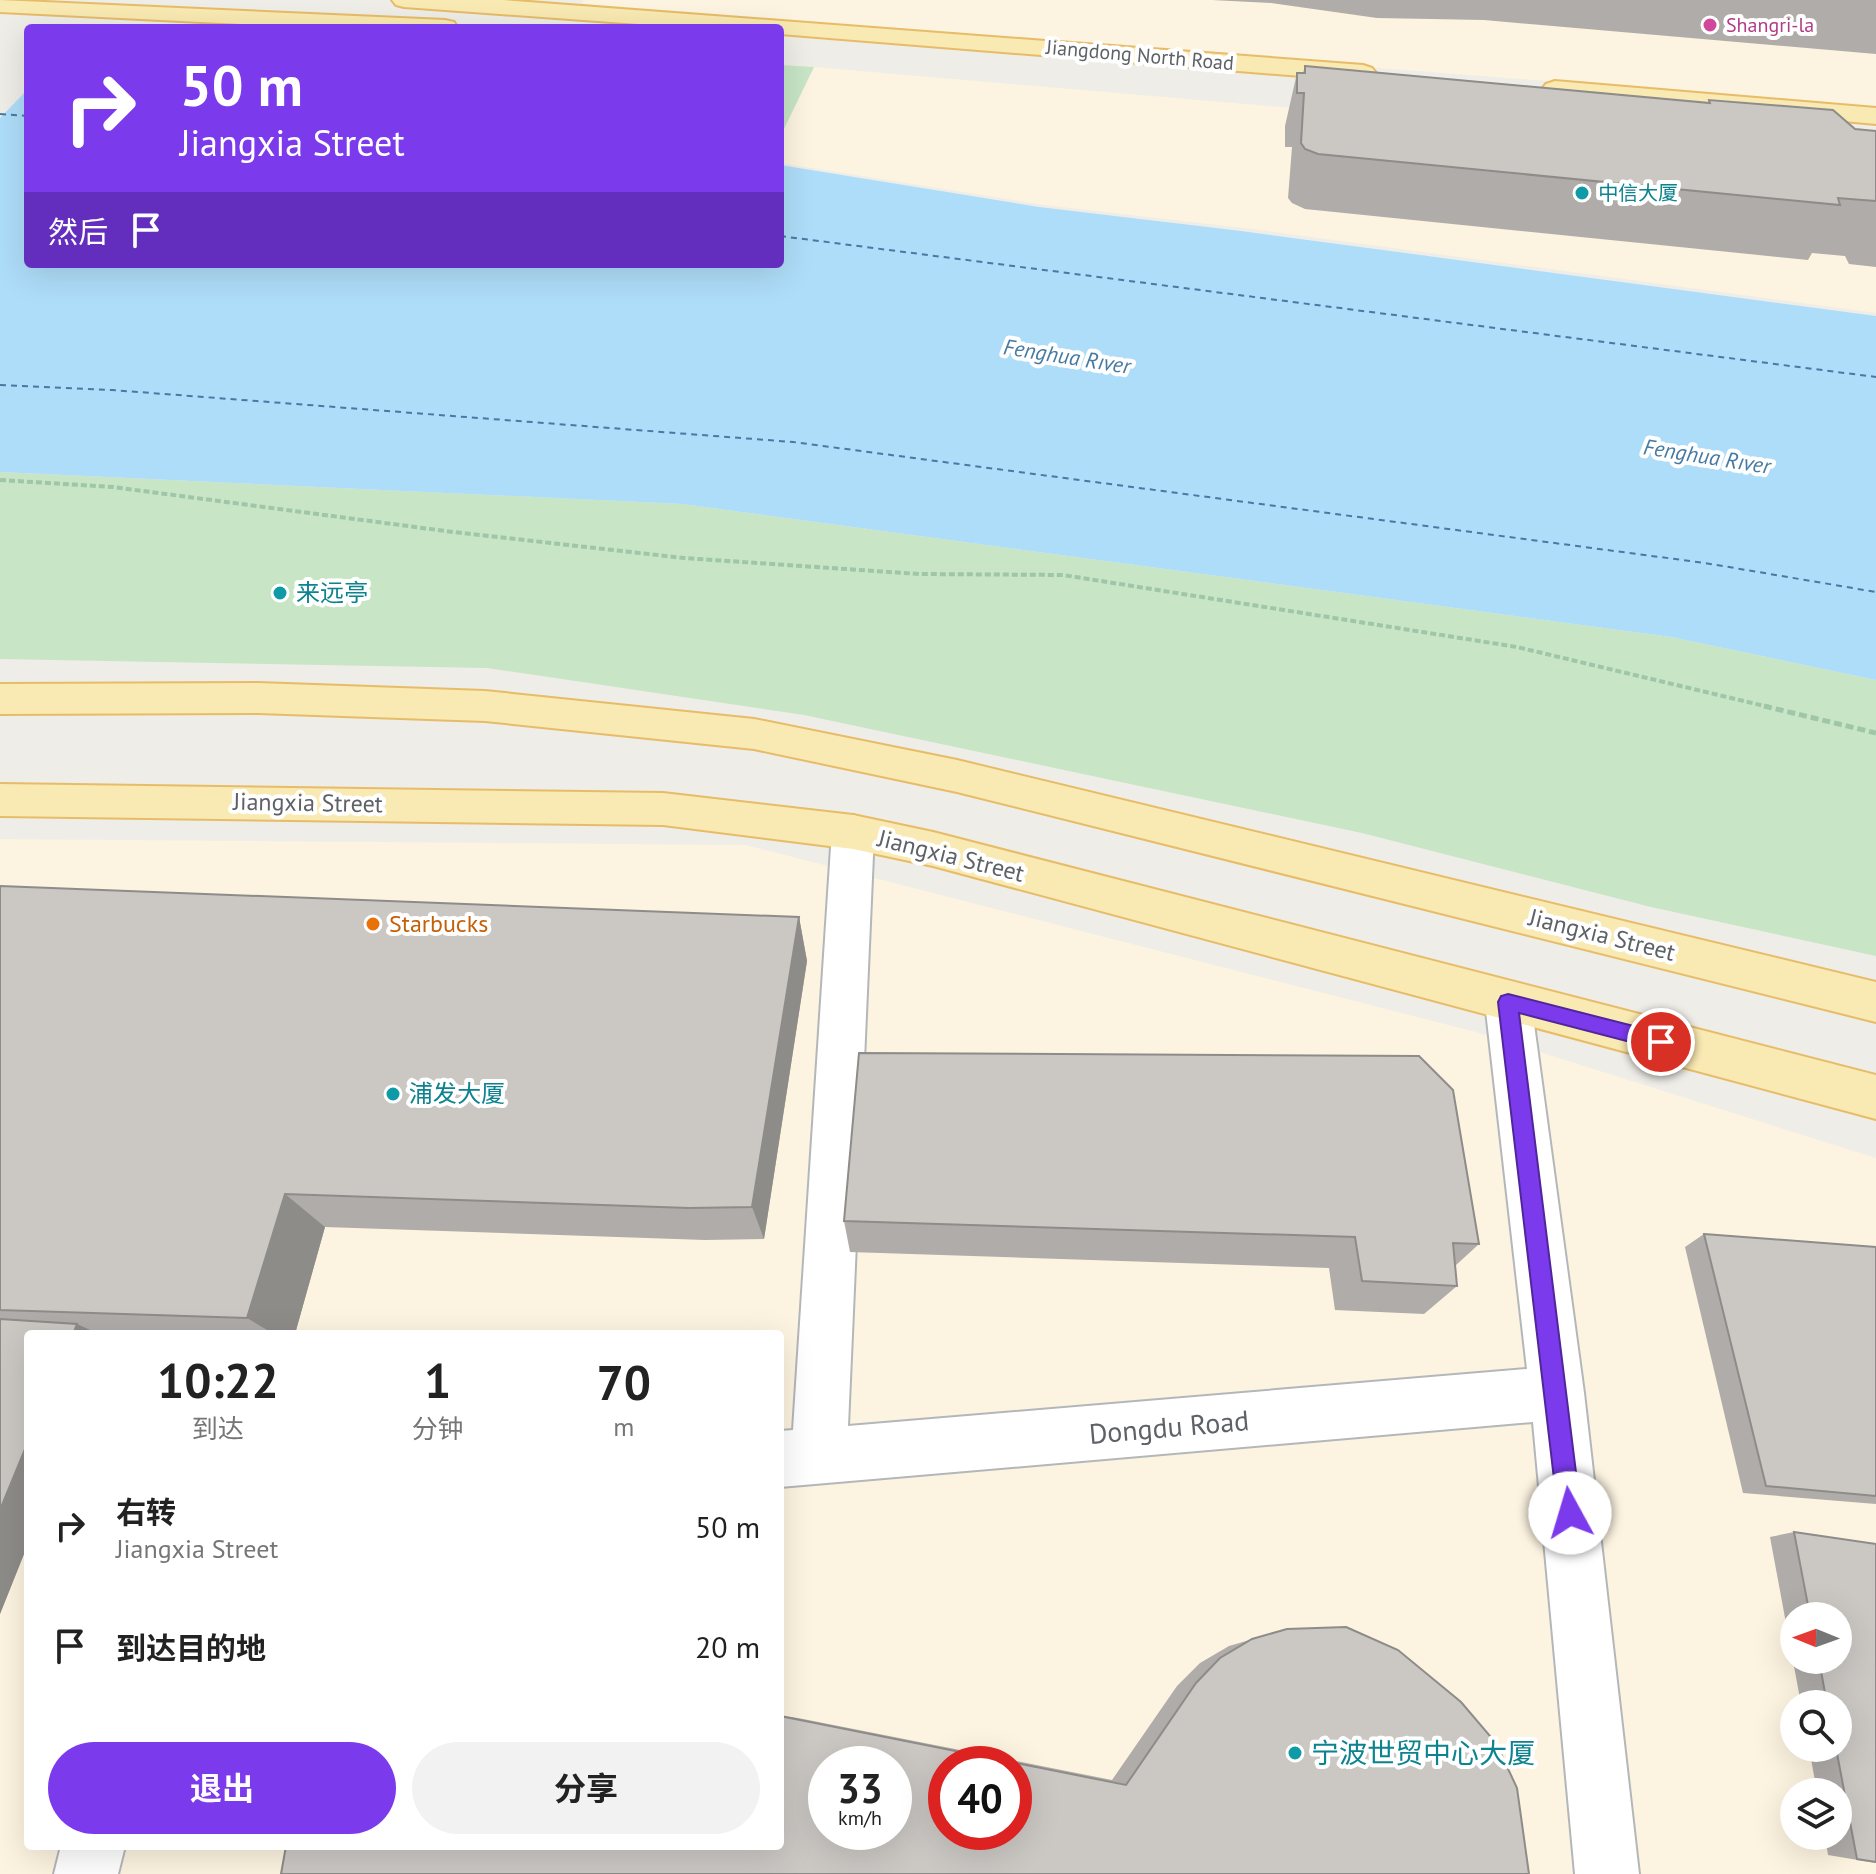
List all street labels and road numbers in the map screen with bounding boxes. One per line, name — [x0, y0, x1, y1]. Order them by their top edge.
street label: Jiangdong North Road — [1044, 34, 1235, 76]
street label: Jiangxia Street — [232, 786, 383, 819]
street label: Jiangxia Street — [874, 822, 1028, 889]
street label: Jiangxia Street — [1525, 901, 1679, 968]
street label: Dongdu Road — [1087, 1401, 1251, 1452]

